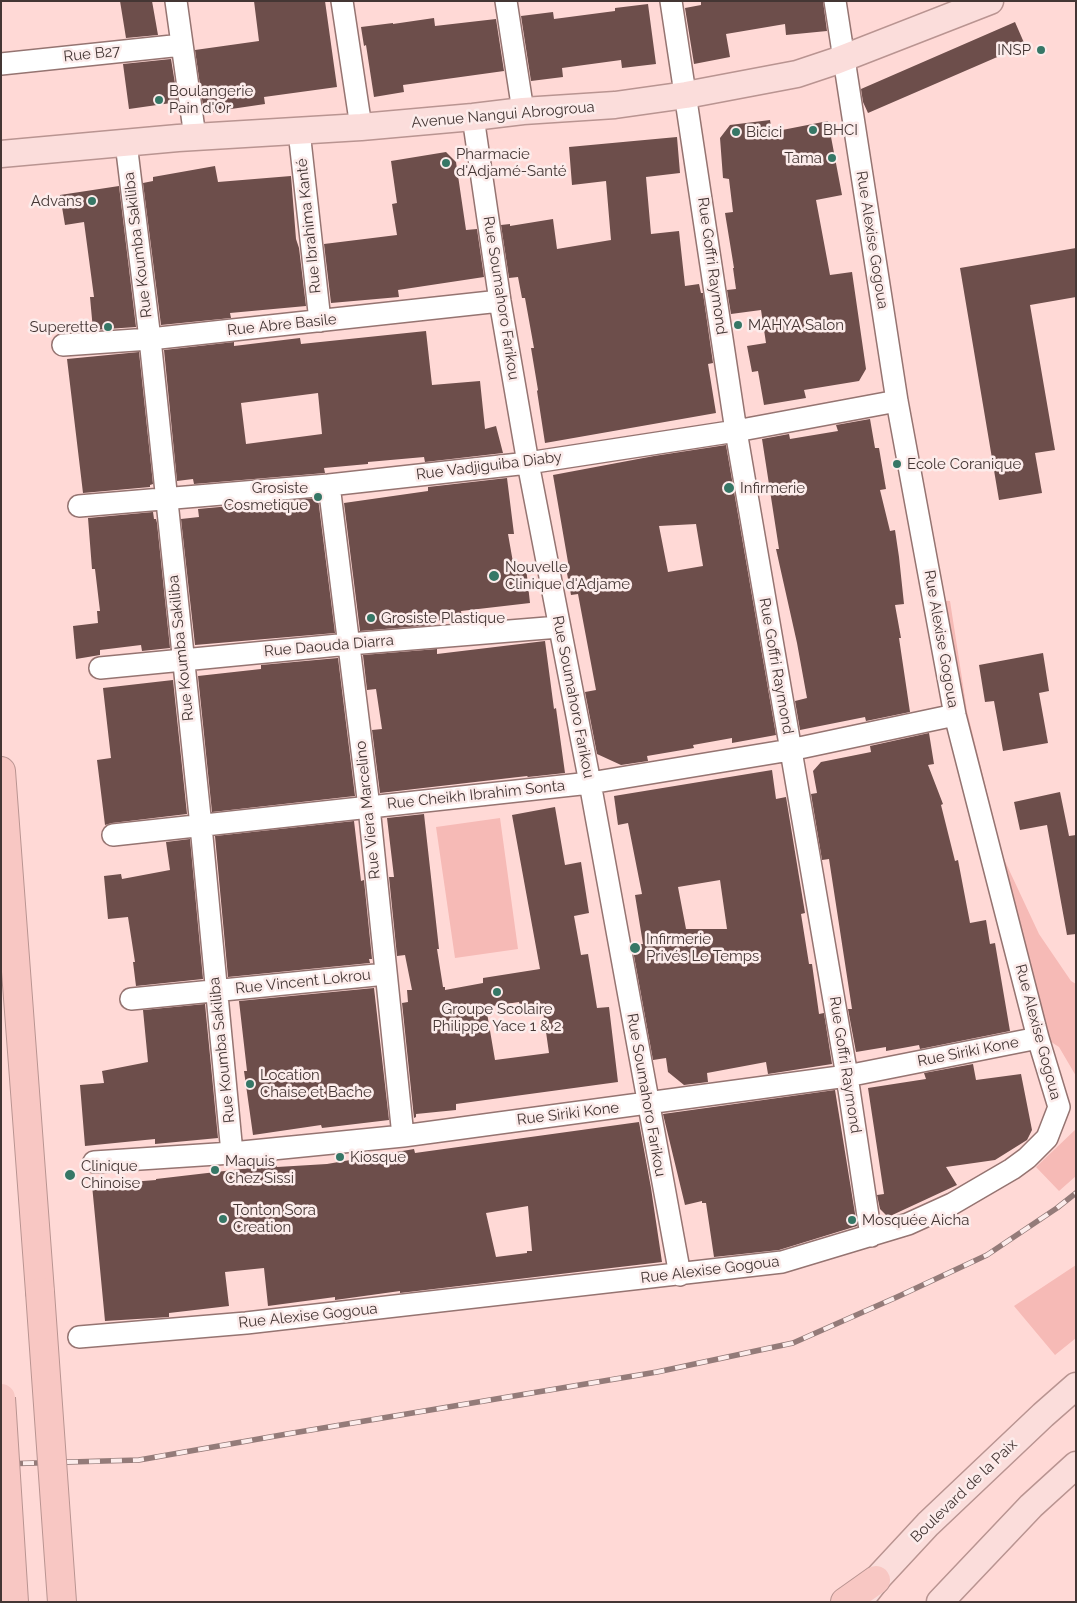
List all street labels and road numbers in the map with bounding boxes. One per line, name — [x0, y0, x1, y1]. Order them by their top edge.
street label: Rue B27 — [63, 42, 121, 66]
street label: Avenue Nangui Abrogroua — [411, 98, 595, 132]
street label: Rue Ibrahima Kanté — [293, 158, 325, 294]
street label: Rue Alexise Gogoua — [852, 170, 892, 310]
street label: Rue Koumba Sakiliba — [120, 171, 156, 319]
street label: Rue Goffri Raymond — [693, 196, 731, 336]
street label: Rue Soumahoro Farikou — [479, 215, 523, 381]
street label: Rue Abre Basile — [226, 310, 338, 340]
street label: Rue Vadjiguiba Diaby — [415, 448, 563, 484]
street label: Rue Alexise Gogoua — [920, 569, 962, 709]
street label: Rue Koumba Sakiliba — [164, 574, 198, 722]
street label: Rue Goffri Raymond — [755, 596, 797, 736]
street label: Rue Soumahoro Farikou — [548, 614, 598, 780]
street label: Rue Daouda Diarra — [263, 631, 395, 661]
street label: Rue Viera Marcelino — [352, 740, 384, 880]
street label: Rue Cheikh Ibrahim Sonta — [386, 777, 566, 813]
street label: Rue Alexise Gogoua — [1011, 962, 1065, 1102]
street label: Rue Vincent Lokrou — [234, 966, 372, 998]
street label: Rue Koumba Sakiliba — [205, 976, 239, 1124]
street label: Rue Goffri Raymond — [825, 995, 865, 1135]
street label: Rue Soumahoro Farikou — [623, 1012, 669, 1178]
street label: Rue Siriki Kone — [916, 1033, 1020, 1071]
street label: Rue Siriki Kone — [516, 1099, 620, 1129]
street label: Rue Alexise Gogoua — [640, 1253, 780, 1287]
street label: Rue Alexise Gogoua — [238, 1300, 378, 1332]
street label: Boulevard de la Paix — [907, 1436, 1021, 1546]

